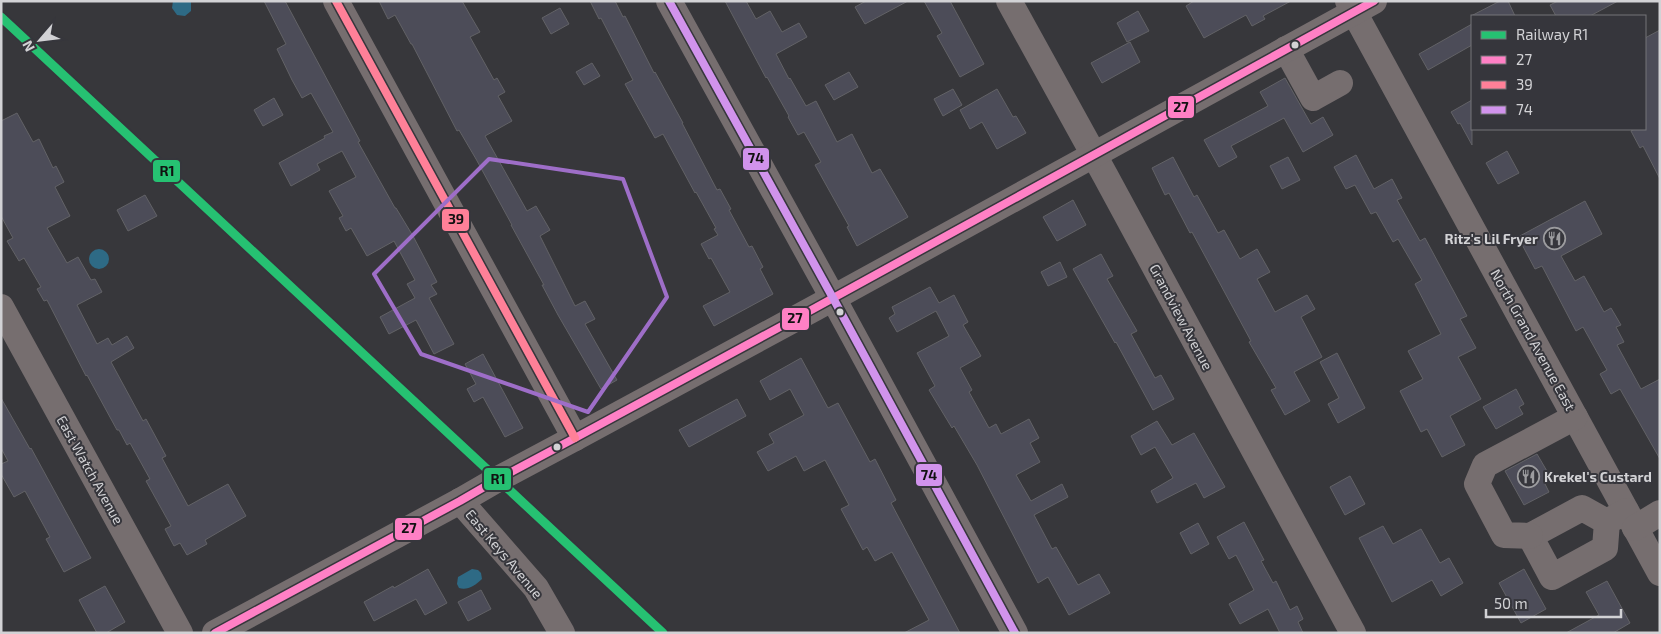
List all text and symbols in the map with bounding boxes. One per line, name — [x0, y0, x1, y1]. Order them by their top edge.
north arrow — [15, 15, 65, 65]
legend — [1471, 15, 1646, 130]
text: Railway R1 — [1516, 25, 1588, 43]
text: N — [18, 38, 38, 55]
unlabelled marker — [1290, 40, 1300, 50]
text: 27 — [1516, 50, 1532, 68]
text: 39 — [1516, 75, 1533, 93]
line badge: 27 — [1167, 95, 1195, 119]
text: 27 — [1173, 98, 1189, 115]
text: 74 — [1516, 100, 1533, 118]
line badge: 74 — [742, 147, 770, 171]
text: 74 — [748, 149, 764, 166]
line badge: R1 — [152, 159, 181, 183]
text: R1 — [159, 162, 175, 179]
line badge: 39 — [441, 208, 470, 232]
text: 39 — [448, 210, 464, 227]
restaurant icon: Ritz's Lil Fryer — [1542, 227, 1566, 251]
place label: Ritz's Lil Fryer — [1445, 230, 1538, 247]
street label: Grandview Avenue — [1146, 261, 1217, 373]
street label: North Grand Avenue East — [1487, 266, 1579, 413]
line badge: 27 — [781, 307, 810, 331]
unlabelled marker — [835, 307, 845, 317]
text: 27 — [787, 309, 803, 326]
street label: East Watch Avenue — [53, 412, 127, 527]
unlabelled marker — [552, 442, 562, 452]
line badge: 74 — [915, 463, 943, 487]
restaurant icon: Krekel's Custard — [1516, 465, 1540, 489]
text: 74 — [921, 466, 937, 483]
line badge: R1 — [483, 467, 512, 491]
place label: Krekel's Custard — [1544, 468, 1652, 485]
text: R1 — [490, 470, 506, 487]
street label: East Keys Avenue — [462, 506, 547, 602]
line badge: 27 — [394, 517, 423, 541]
text: 27 — [401, 519, 417, 536]
scale bar — [1486, 586, 1621, 618]
text: 50 m — [1494, 594, 1528, 612]

